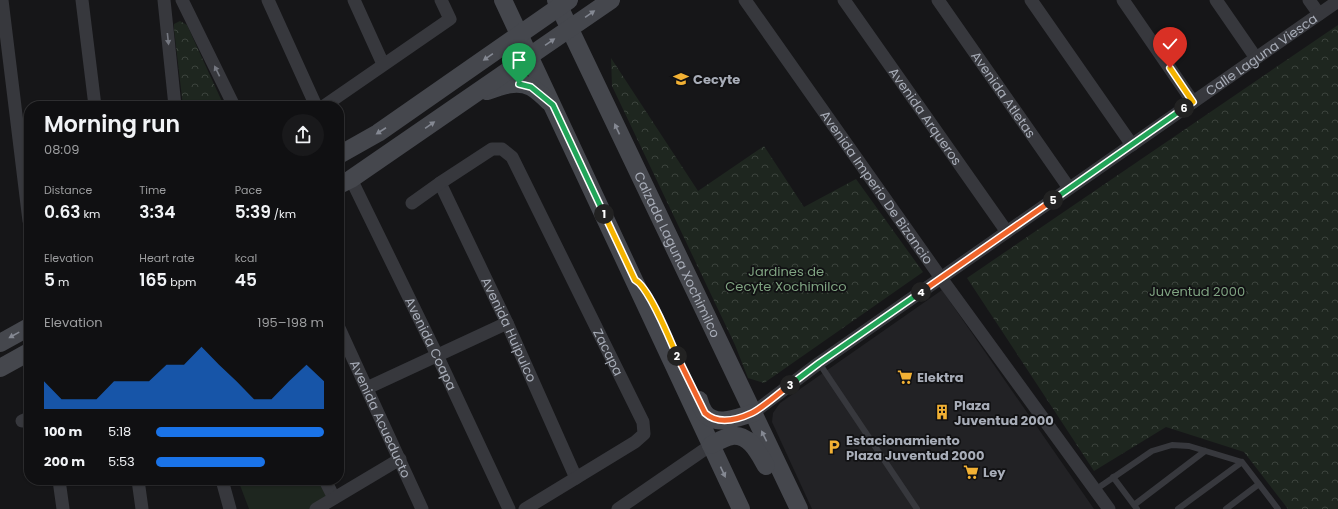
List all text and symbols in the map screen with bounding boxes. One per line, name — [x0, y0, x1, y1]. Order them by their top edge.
street label: Calle Laguna Viesca — [1201, 9, 1321, 100]
one-way arrow — [585, 10, 596, 18]
pin — [1153, 27, 1187, 68]
one-way arrow — [165, 33, 172, 45]
icon: check — [1159, 33, 1181, 55]
one-way arrow — [545, 38, 555, 46]
pin — [502, 43, 536, 84]
street label: Avenida Atletas — [967, 47, 1041, 142]
icon: arrive — [508, 49, 530, 71]
one-way arrow — [483, 53, 493, 61]
street label: Avenida Arqueros — [885, 63, 967, 169]
one-way arrow — [214, 65, 220, 77]
school or university icon: Cecyte — [672, 70, 690, 88]
place label: Cecyte — [693, 70, 740, 89]
pin: 6 — [1174, 98, 1194, 118]
text: 6 — [1180, 100, 1188, 116]
street label: Avenida Imperio De Bizancio — [816, 106, 938, 268]
text: Morning run — [44, 109, 180, 140]
button: share — [282, 114, 324, 156]
one-way arrow — [424, 121, 435, 129]
one-way arrow — [614, 123, 620, 134]
one-way arrow — [376, 127, 386, 135]
text: 08:09 — [44, 140, 80, 159]
street label: Calzada Laguna Xochimilco — [630, 168, 725, 341]
text: Distance — [44, 182, 92, 198]
text: Time — [139, 182, 166, 198]
text: Pace — [235, 182, 262, 198]
pin: 5 — [1043, 190, 1063, 210]
text: 5 — [1049, 192, 1057, 208]
text: 0.63 — [44, 200, 80, 224]
text: 3:34 — [139, 200, 175, 224]
text: 5:39 — [235, 200, 271, 224]
pin: 1 — [594, 204, 614, 224]
text: km — [80, 206, 100, 222]
text: /km — [271, 206, 296, 222]
text: 1 — [602, 206, 606, 222]
text: Elevation — [44, 250, 94, 266]
text: Heart rate — [139, 250, 195, 266]
text: kcal — [235, 250, 257, 266]
park label: Jardines de Cecyte Xochimilco — [725, 262, 847, 296]
text: 5 — [44, 268, 55, 292]
text: 165 — [139, 268, 167, 292]
text: 45 — [235, 268, 257, 292]
text: m — [55, 274, 69, 290]
text: bpm — [167, 274, 196, 290]
street label: Avenida Huipulco — [477, 274, 542, 385]
pin: 4 — [911, 282, 931, 302]
park label: Juventud 2000 — [1149, 282, 1245, 301]
text: 4 — [917, 284, 925, 300]
street label: Avenida Coapa — [401, 294, 462, 393]
text: Elevation — [44, 313, 103, 332]
text: 195–198 m — [257, 313, 324, 332]
street label: Zacapa — [589, 325, 628, 379]
one-way arrow — [9, 332, 20, 338]
pin: 2 — [667, 346, 687, 366]
text: 2 — [674, 348, 680, 364]
street label: Avenida Acueducto — [345, 357, 416, 481]
supermarket icon: Elektra — [896, 368, 914, 386]
place label: Elektra — [917, 368, 964, 387]
pin: 3 — [780, 375, 800, 395]
text: 3 — [787, 377, 793, 393]
place label: Plaza Juventud 2000 — [954, 396, 1054, 430]
building icon: Plaza Juventud 2000 — [933, 403, 951, 421]
text: 100 m — [44, 422, 82, 441]
text: 5:18 — [108, 422, 131, 441]
one-way arrow — [761, 430, 767, 442]
place label: Estacionamiento Plaza Juventud 2000 — [846, 431, 984, 465]
parking icon: Estacionamiento Plaza Juventud 2000 — [825, 438, 843, 456]
text: 200 m — [44, 452, 85, 471]
text: 5:53 — [108, 452, 135, 471]
supermarket icon: Ley — [962, 463, 980, 481]
place label: Ley — [983, 463, 1006, 482]
one-way arrow — [720, 466, 726, 477]

